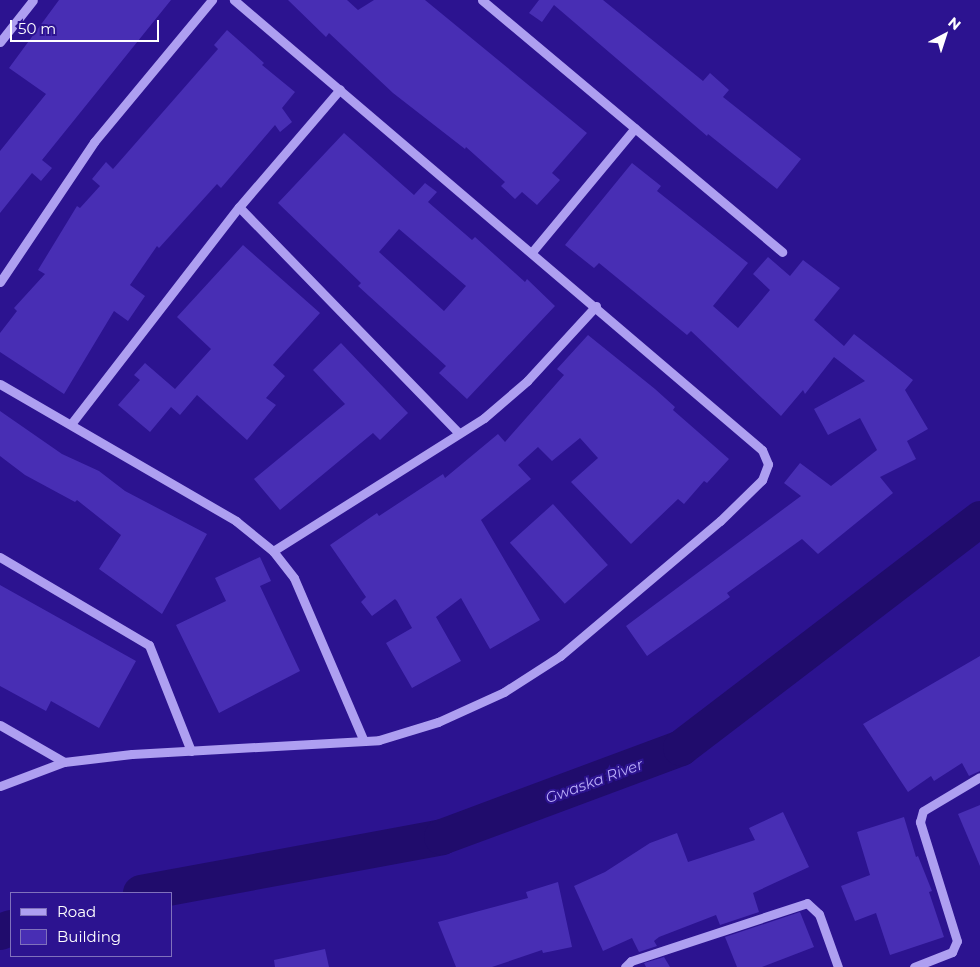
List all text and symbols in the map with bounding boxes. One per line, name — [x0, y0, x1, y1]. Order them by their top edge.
scale bar — [12, 10, 161, 42]
north arrow — [920, 10, 970, 60]
text: N — [945, 13, 965, 34]
text: 50 m — [18, 19, 56, 38]
water label: Gwaska River — [543, 755, 645, 807]
legend — [10, 892, 172, 957]
text: Road — [57, 902, 96, 921]
text: Building — [57, 927, 121, 946]

